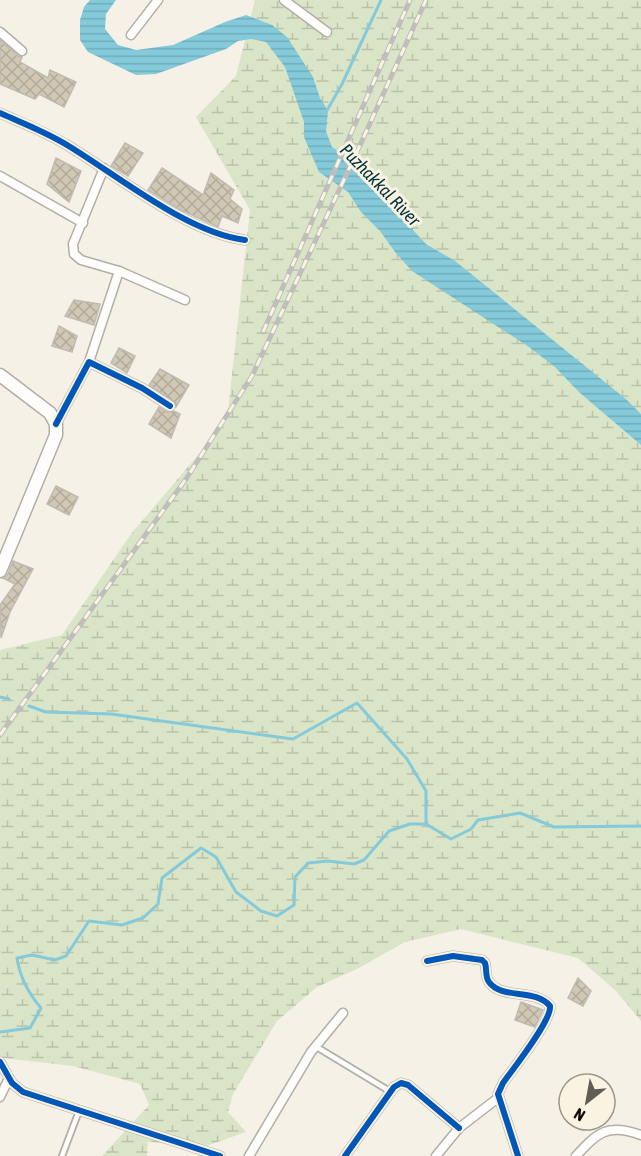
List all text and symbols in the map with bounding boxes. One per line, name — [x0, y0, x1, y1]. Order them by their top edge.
water label: Puzhakkal River — [336, 139, 425, 231]
north arrow — [557, 1072, 617, 1132]
text: N — [571, 1105, 588, 1125]

